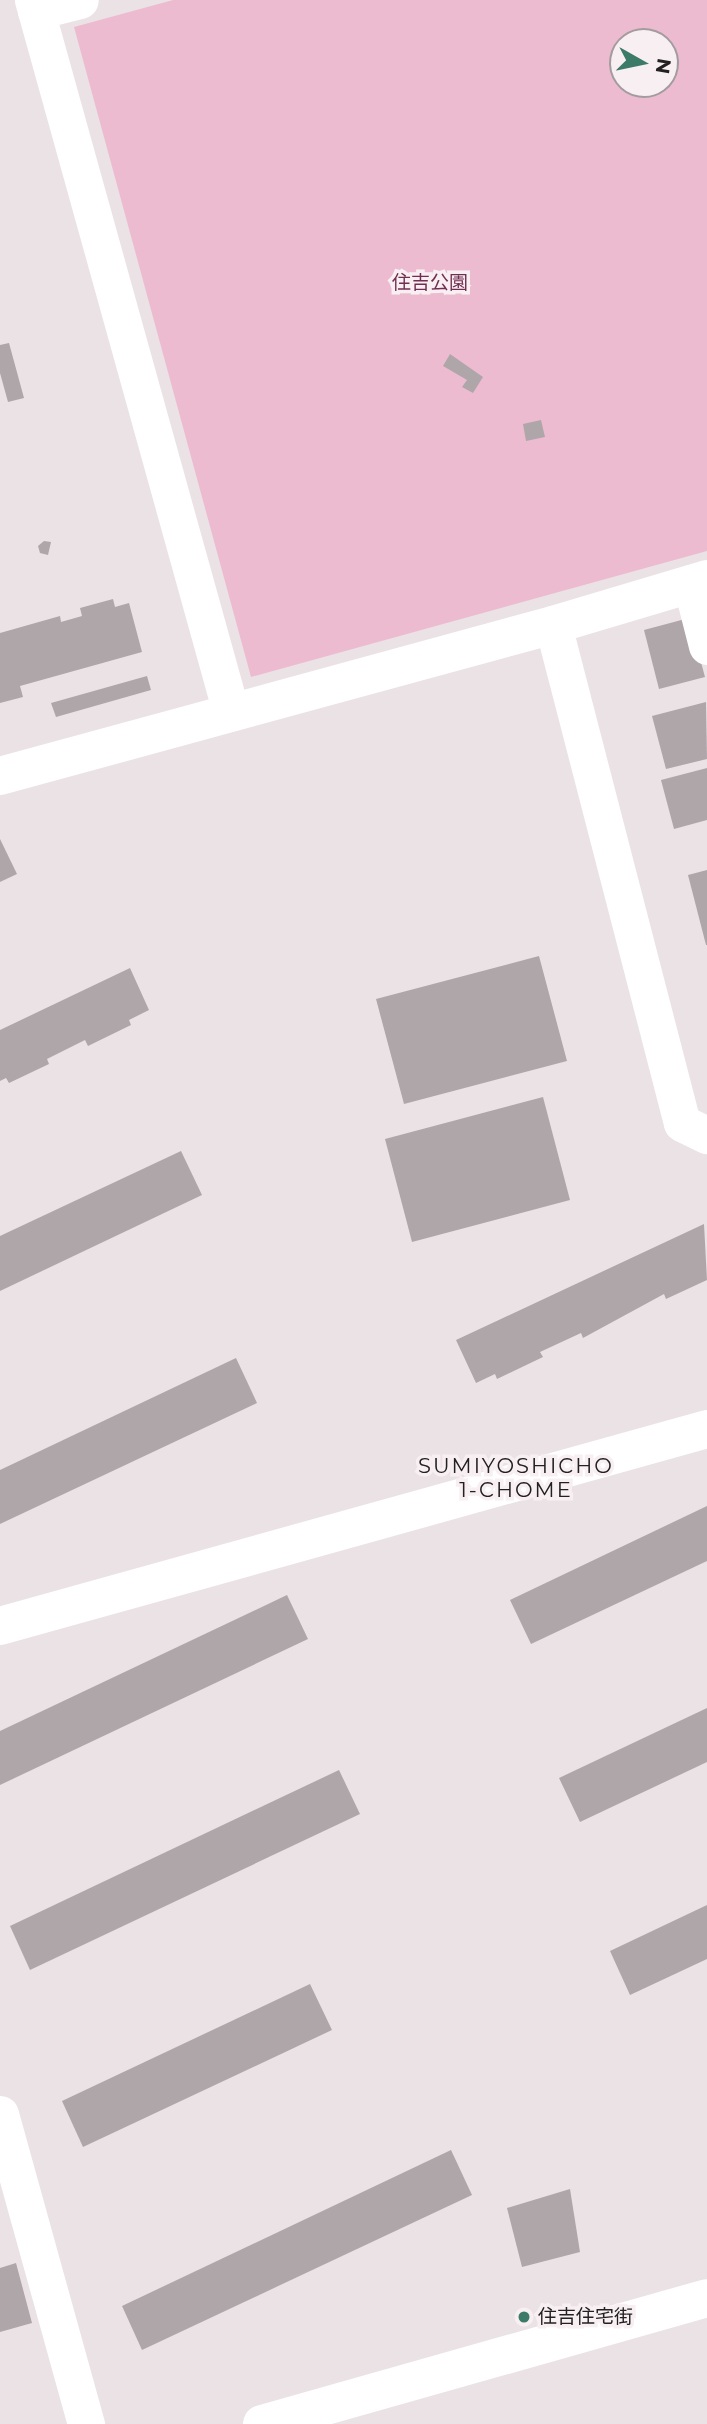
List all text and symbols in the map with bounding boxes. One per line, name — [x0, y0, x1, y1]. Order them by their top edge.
north arrow — [609, 28, 679, 98]
text: N — [651, 57, 676, 75]
park label: 住吉公園 — [392, 272, 468, 294]
district label: SUMIYOSHICHO 1-CHOME — [420, 1453, 612, 1503]
place label: 住吉住宅街 — [538, 2306, 633, 2328]
marker: 住吉住宅街 — [516, 2309, 532, 2325]

